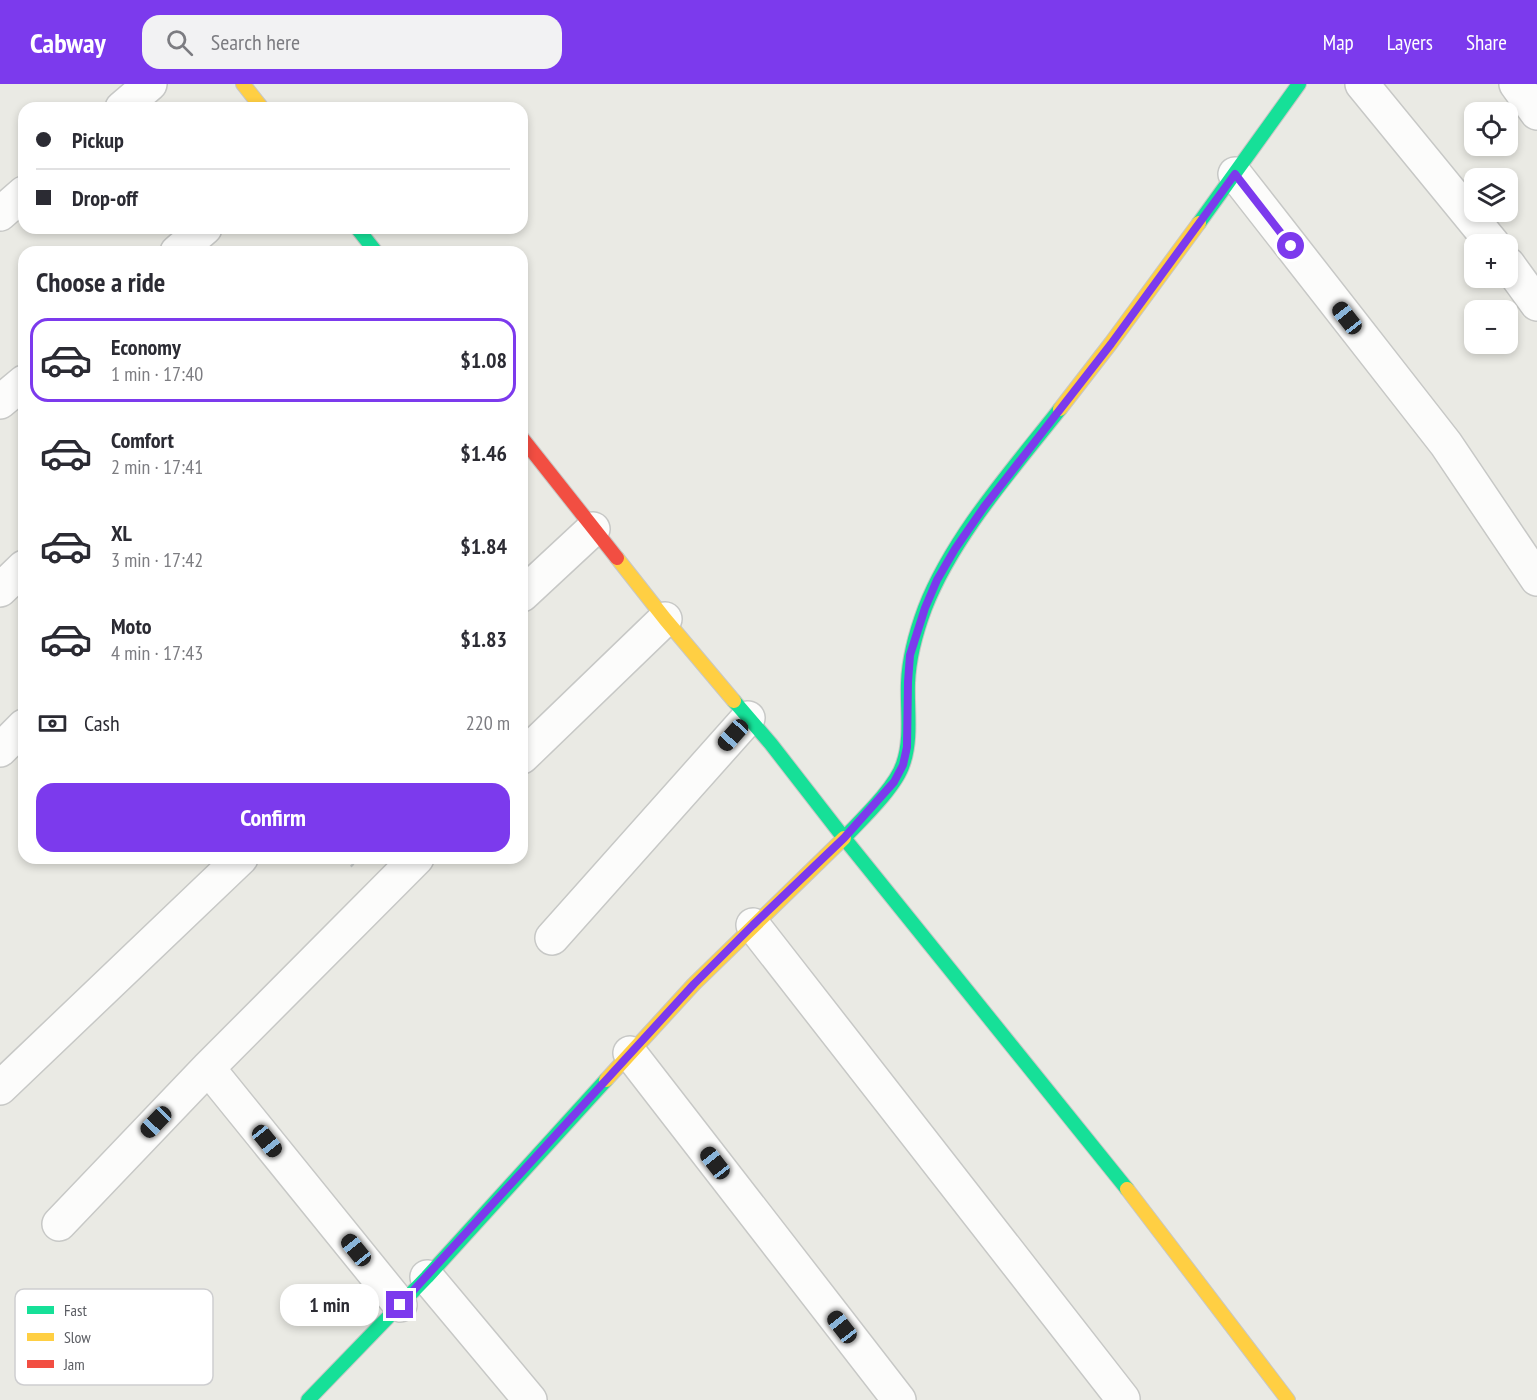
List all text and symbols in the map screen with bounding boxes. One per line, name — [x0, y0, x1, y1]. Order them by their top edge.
search box — [142, 15, 562, 69]
text: Cabway — [30, 24, 106, 61]
icon: search — [163, 26, 196, 59]
text: Search here — [211, 28, 300, 56]
text: Map — [1323, 29, 1354, 56]
text: Layers — [1387, 29, 1433, 56]
text: Share — [1466, 29, 1507, 56]
map controls — [1464, 102, 1518, 354]
button: locate — [1464, 102, 1518, 156]
text: Pickup — [72, 126, 124, 154]
button: layers — [1464, 168, 1518, 222]
text: Drop-off — [72, 184, 138, 212]
route start — [1277, 232, 1304, 259]
button: + — [1464, 234, 1518, 288]
text: Choose a ride — [36, 265, 165, 299]
car — [1329, 298, 1365, 338]
button: − — [1464, 300, 1518, 354]
icon: car — [39, 333, 93, 387]
text: Economy — [111, 333, 181, 361]
text: $1.08 — [460, 346, 507, 374]
text: 1 min · 17:40 — [111, 361, 203, 387]
icon: car — [39, 426, 93, 480]
text: Comfort — [111, 426, 174, 454]
text: $1.46 — [460, 439, 507, 467]
text: 2 min · 17:41 — [111, 454, 203, 480]
icon: car — [39, 519, 93, 573]
text: XL — [111, 519, 132, 547]
text: $1.84 — [460, 532, 507, 560]
text: 3 min · 17:42 — [111, 547, 203, 573]
icon: car — [39, 612, 93, 666]
text: Moto — [111, 612, 152, 640]
text: $1.83 — [460, 625, 507, 653]
text: 4 min · 17:43 — [111, 640, 203, 666]
icon: cash — [36, 707, 69, 740]
text: Cash — [84, 709, 120, 737]
text: 220 m — [466, 710, 510, 736]
car — [714, 716, 752, 754]
button: Confirm — [36, 783, 510, 852]
car — [137, 1103, 175, 1141]
car — [249, 1121, 285, 1161]
car — [697, 1143, 733, 1183]
car — [338, 1230, 374, 1270]
callout: 1 min — [280, 1284, 379, 1326]
legend — [15, 1289, 213, 1385]
route end — [386, 1291, 413, 1318]
text: 1 min — [309, 1292, 350, 1318]
text: Fast — [64, 1300, 87, 1320]
car — [824, 1307, 860, 1347]
text: Slow — [64, 1327, 91, 1347]
text: Jam — [63, 1354, 85, 1374]

